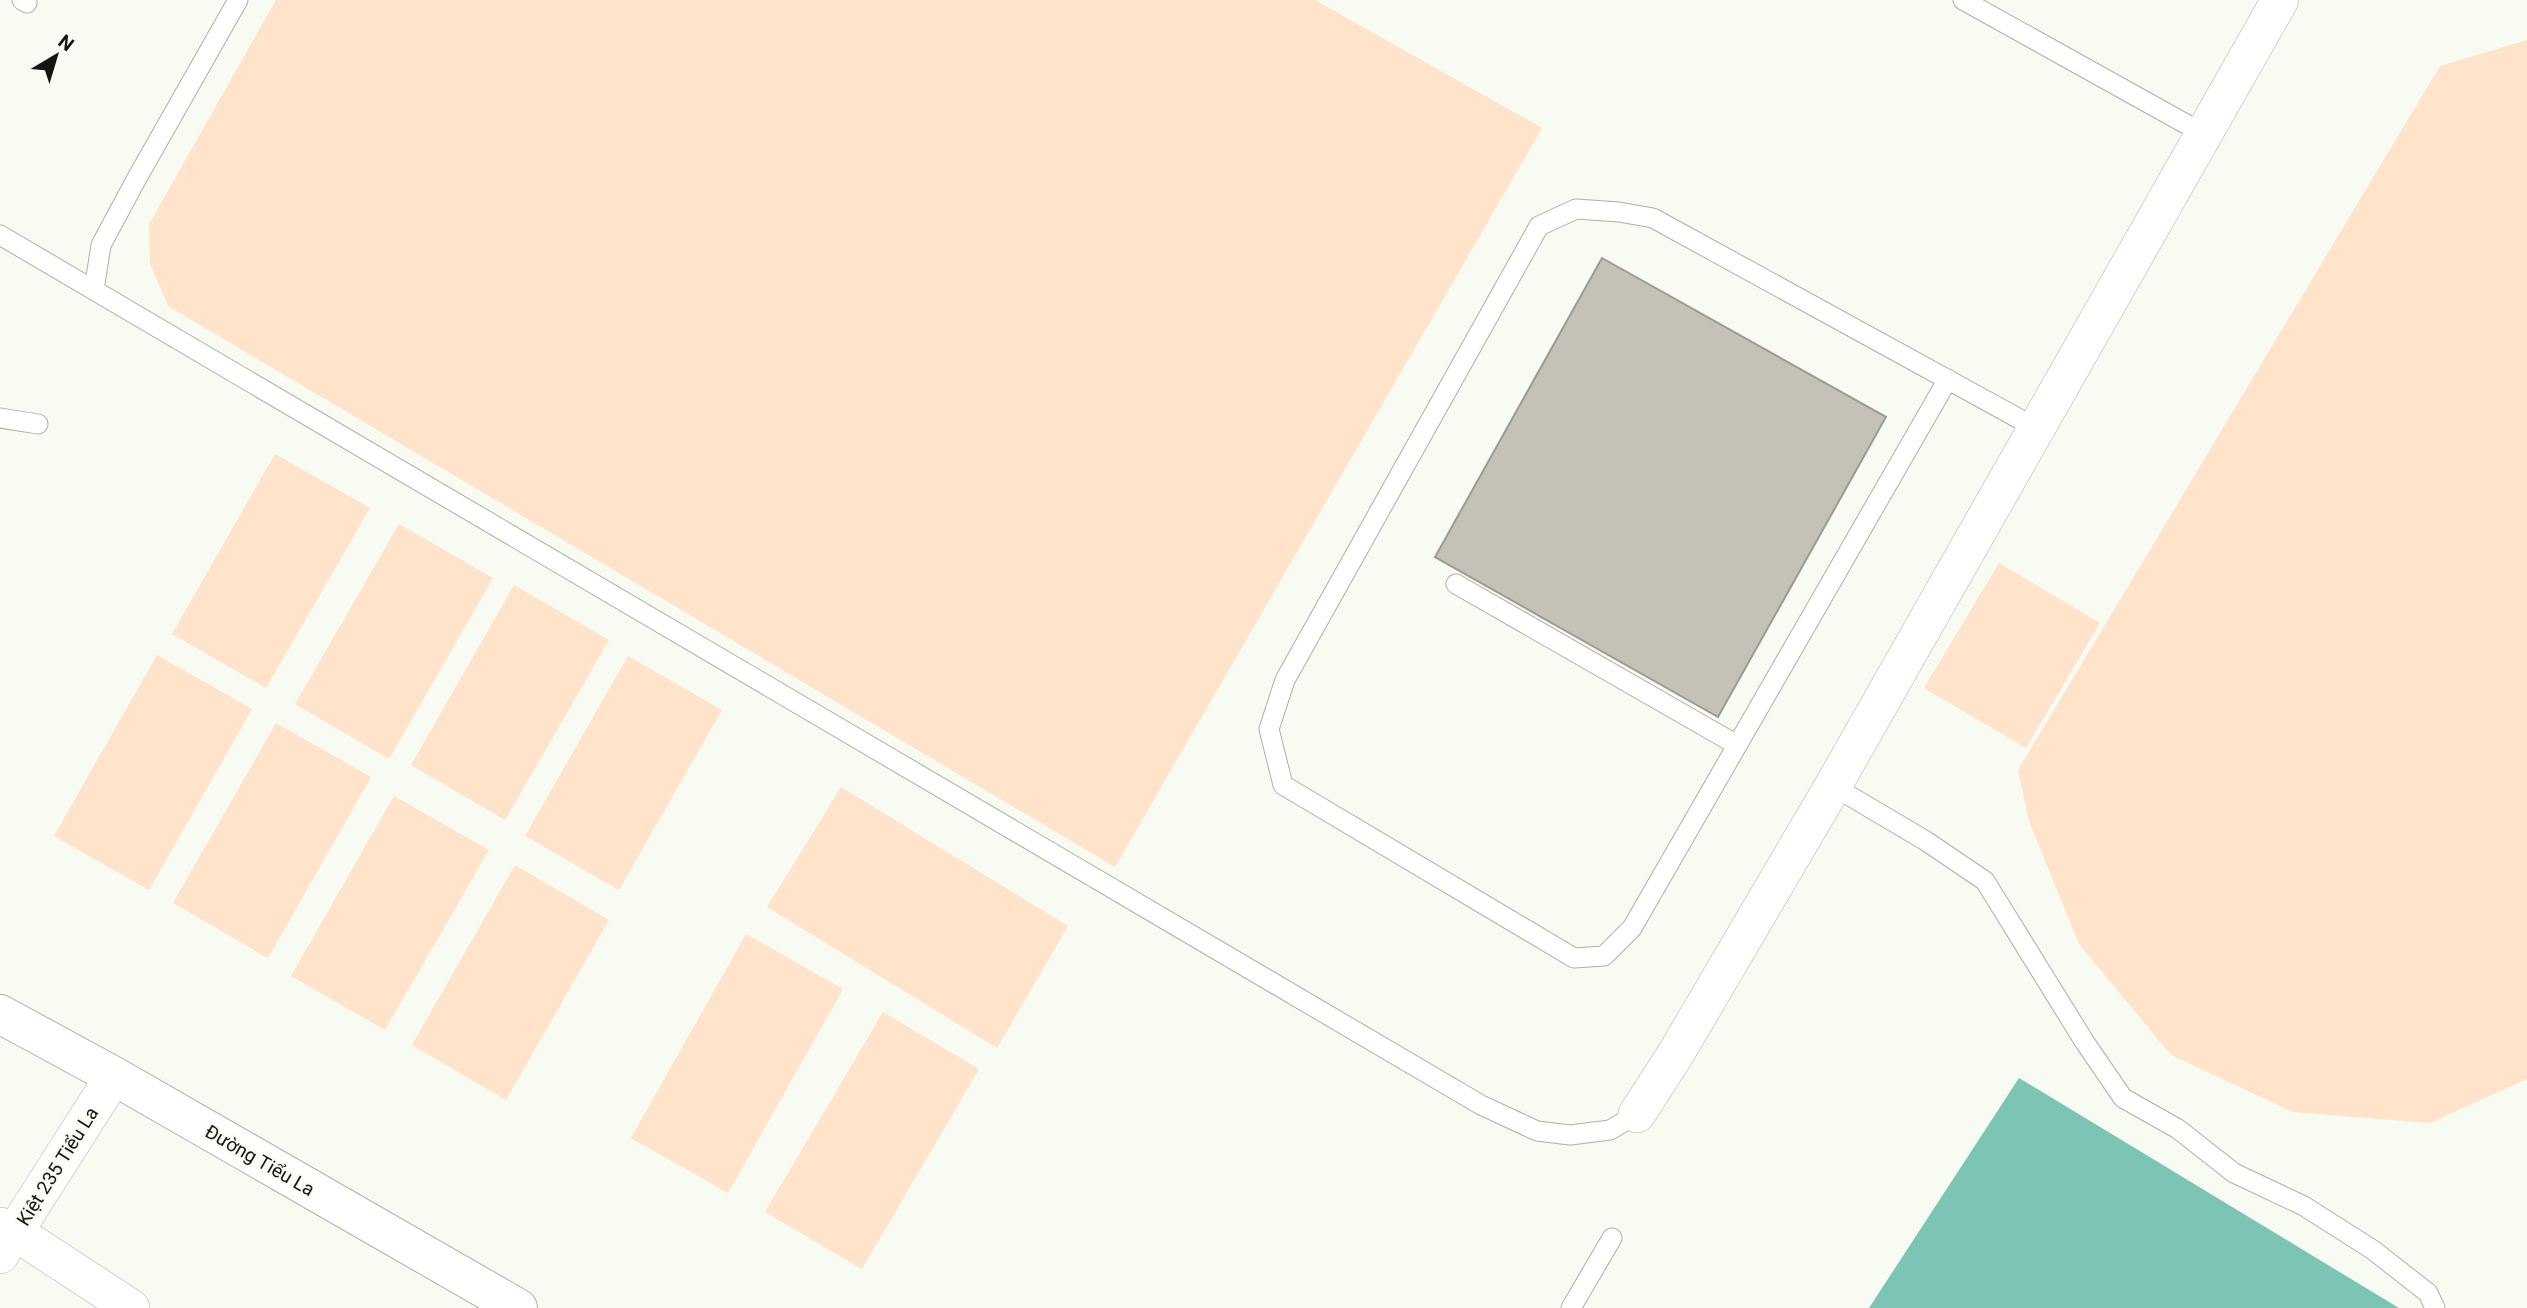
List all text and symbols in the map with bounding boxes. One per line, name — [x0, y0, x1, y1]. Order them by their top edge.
north arrow — [21, 21, 91, 91]
text: N — [54, 30, 79, 56]
street label: Kiệt 235 Tiểu La — [12, 1103, 103, 1230]
street label: Đường Tiểu La — [201, 1120, 319, 1201]

